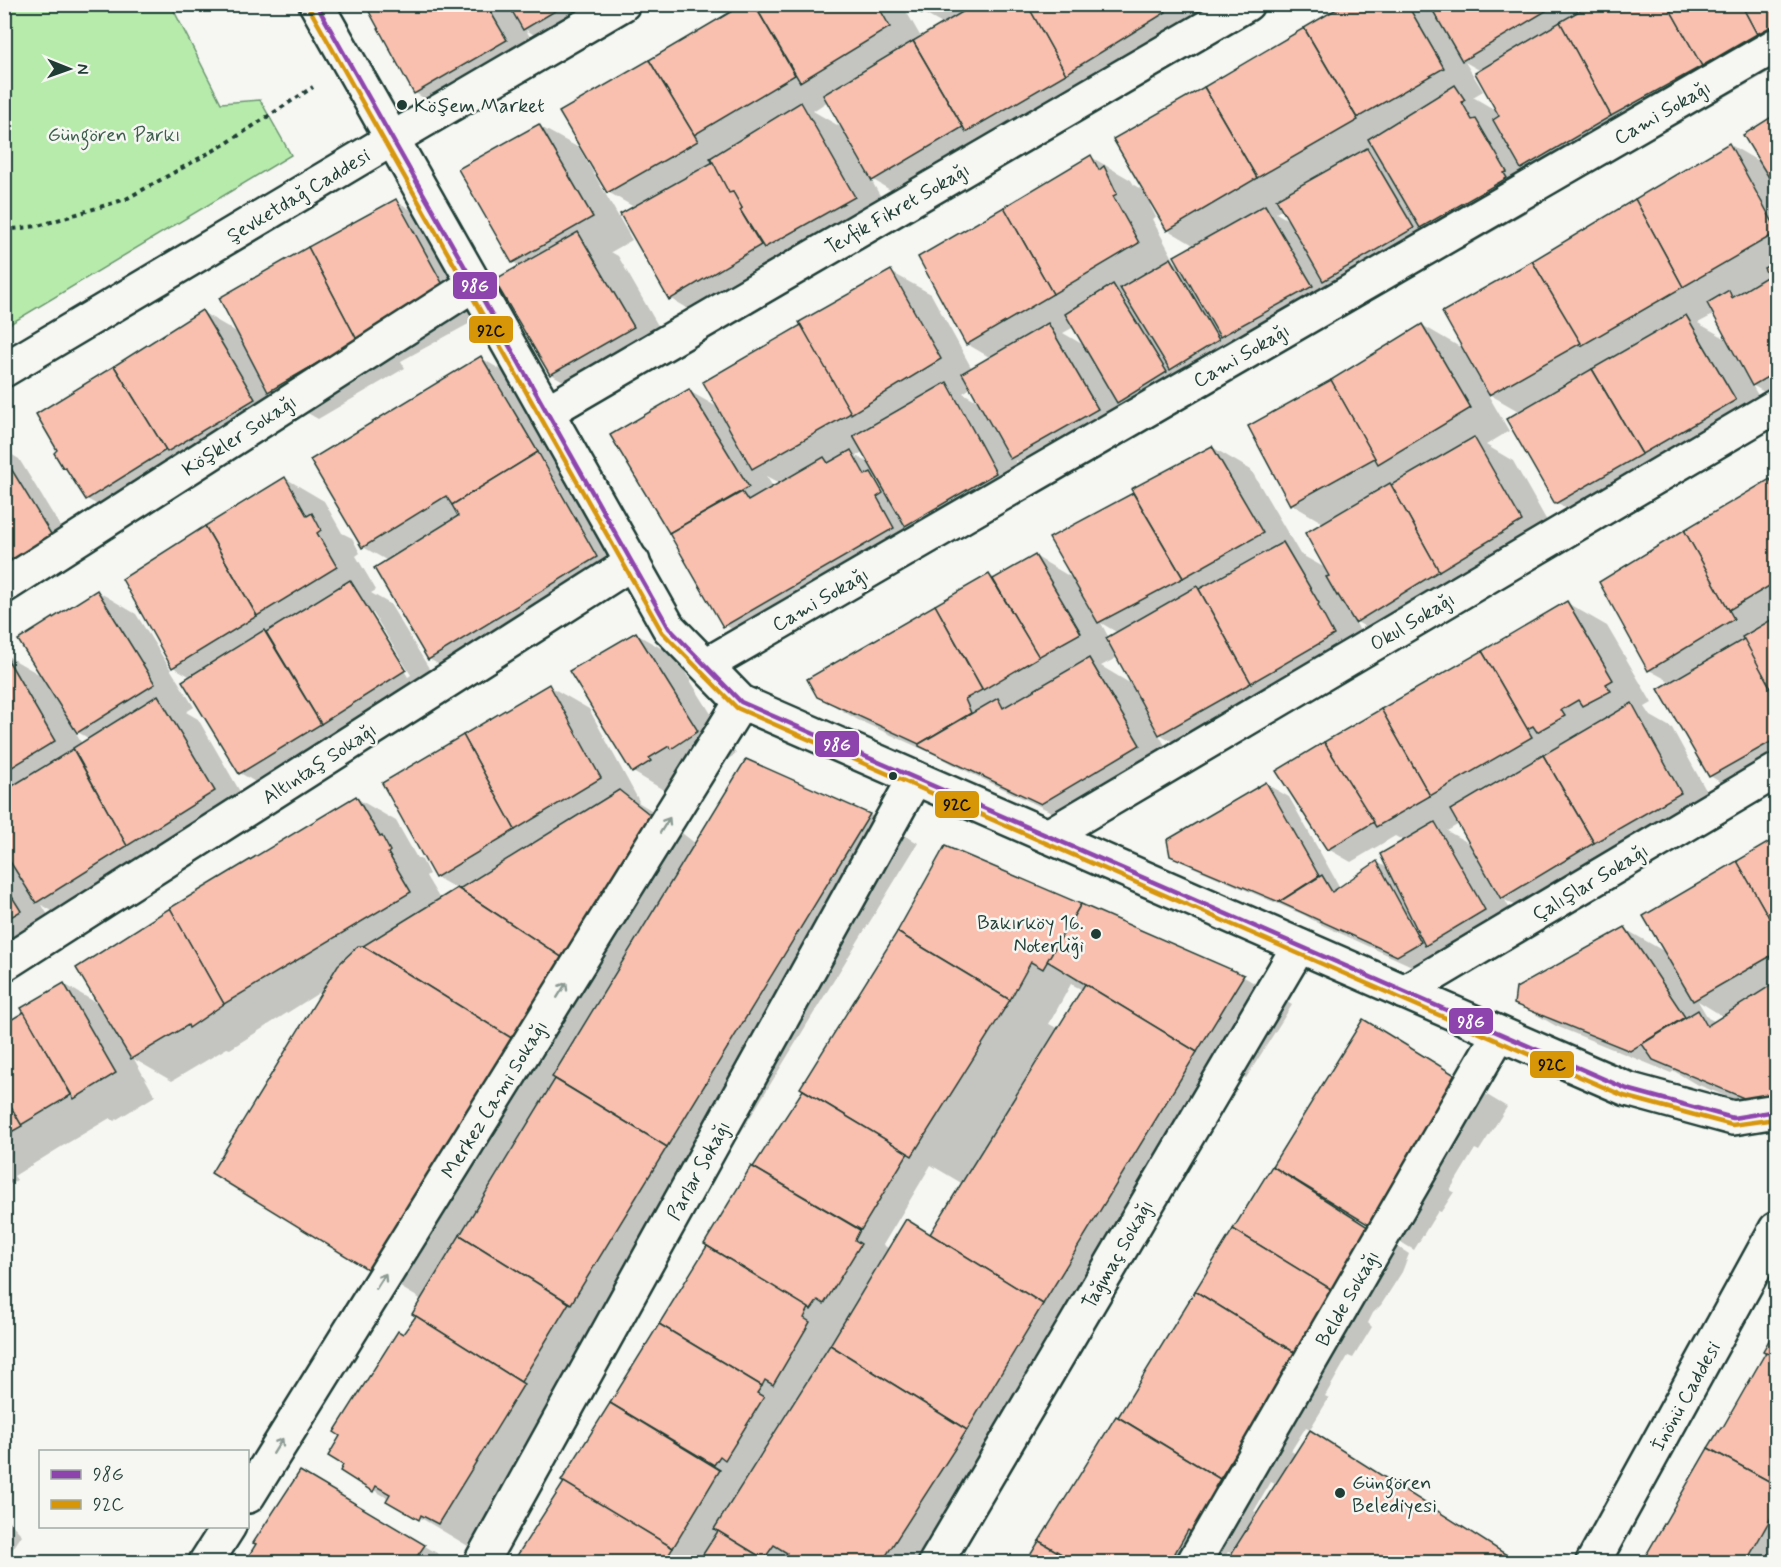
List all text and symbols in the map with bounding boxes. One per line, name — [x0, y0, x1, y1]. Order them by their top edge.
north arrow — [39, 39, 99, 99]
text: N — [72, 64, 93, 75]
street label: Cami Sokağı — [1610, 75, 1716, 152]
place label: Köşem Market — [414, 93, 545, 120]
marker: Köşem Market — [395, 98, 409, 112]
park label: Güngören Parkı — [47, 122, 181, 151]
street label: Şevketdağ Caddesi — [222, 143, 376, 250]
street label: Tevfik Fikret Sokağı — [821, 157, 975, 262]
line badge: 98G — [452, 271, 498, 300]
text: 98G — [461, 276, 489, 297]
line badge: 92C — [468, 315, 514, 344]
street label: Cami Sokağı — [1189, 318, 1295, 395]
text: 92C — [477, 321, 505, 342]
street label: Köşkler Sokağı — [177, 389, 302, 483]
street label: Cami Sokağı — [768, 562, 874, 639]
street label: Okul Sokağı — [1365, 586, 1460, 658]
street label: Altıntaş Sokağı — [257, 717, 382, 811]
line badge: 98G — [814, 730, 860, 758]
text: 98G — [823, 735, 851, 756]
unlabelled marker — [887, 770, 899, 782]
line badge: 92C — [934, 790, 980, 819]
text: 92C — [943, 795, 971, 816]
one-way arrow — [659, 817, 671, 834]
street label: Çalışlar Sokağı — [1528, 838, 1654, 929]
place label: Bakırköy 16. Noterliği — [977, 910, 1084, 960]
marker: Bakırköy 16. Noterliği — [1089, 927, 1103, 941]
one-way arrow — [556, 982, 568, 999]
line badge: 98G — [1448, 1007, 1494, 1035]
text: 98G — [1457, 1012, 1485, 1033]
street label: Merkez Cami Sokağı — [436, 1016, 555, 1184]
line badge: 92C — [1529, 1050, 1575, 1079]
text: 92C — [1538, 1055, 1566, 1076]
street label: Parlar Sokağı — [661, 1116, 738, 1225]
street label: Tağmaç Sokağı — [1076, 1195, 1161, 1314]
street label: Belde Sokağı — [1310, 1246, 1387, 1352]
one-way arrow — [376, 1273, 388, 1290]
street label: İnönü Caddesi — [1645, 1337, 1728, 1456]
one-way arrow — [273, 1438, 285, 1455]
legend — [39, 1450, 249, 1528]
text: 98G — [93, 1463, 124, 1487]
place label: Güngören Belediyesi — [1352, 1470, 1437, 1520]
marker: Güngören Belediyesi — [1333, 1486, 1347, 1500]
text: 92C — [93, 1493, 124, 1517]

